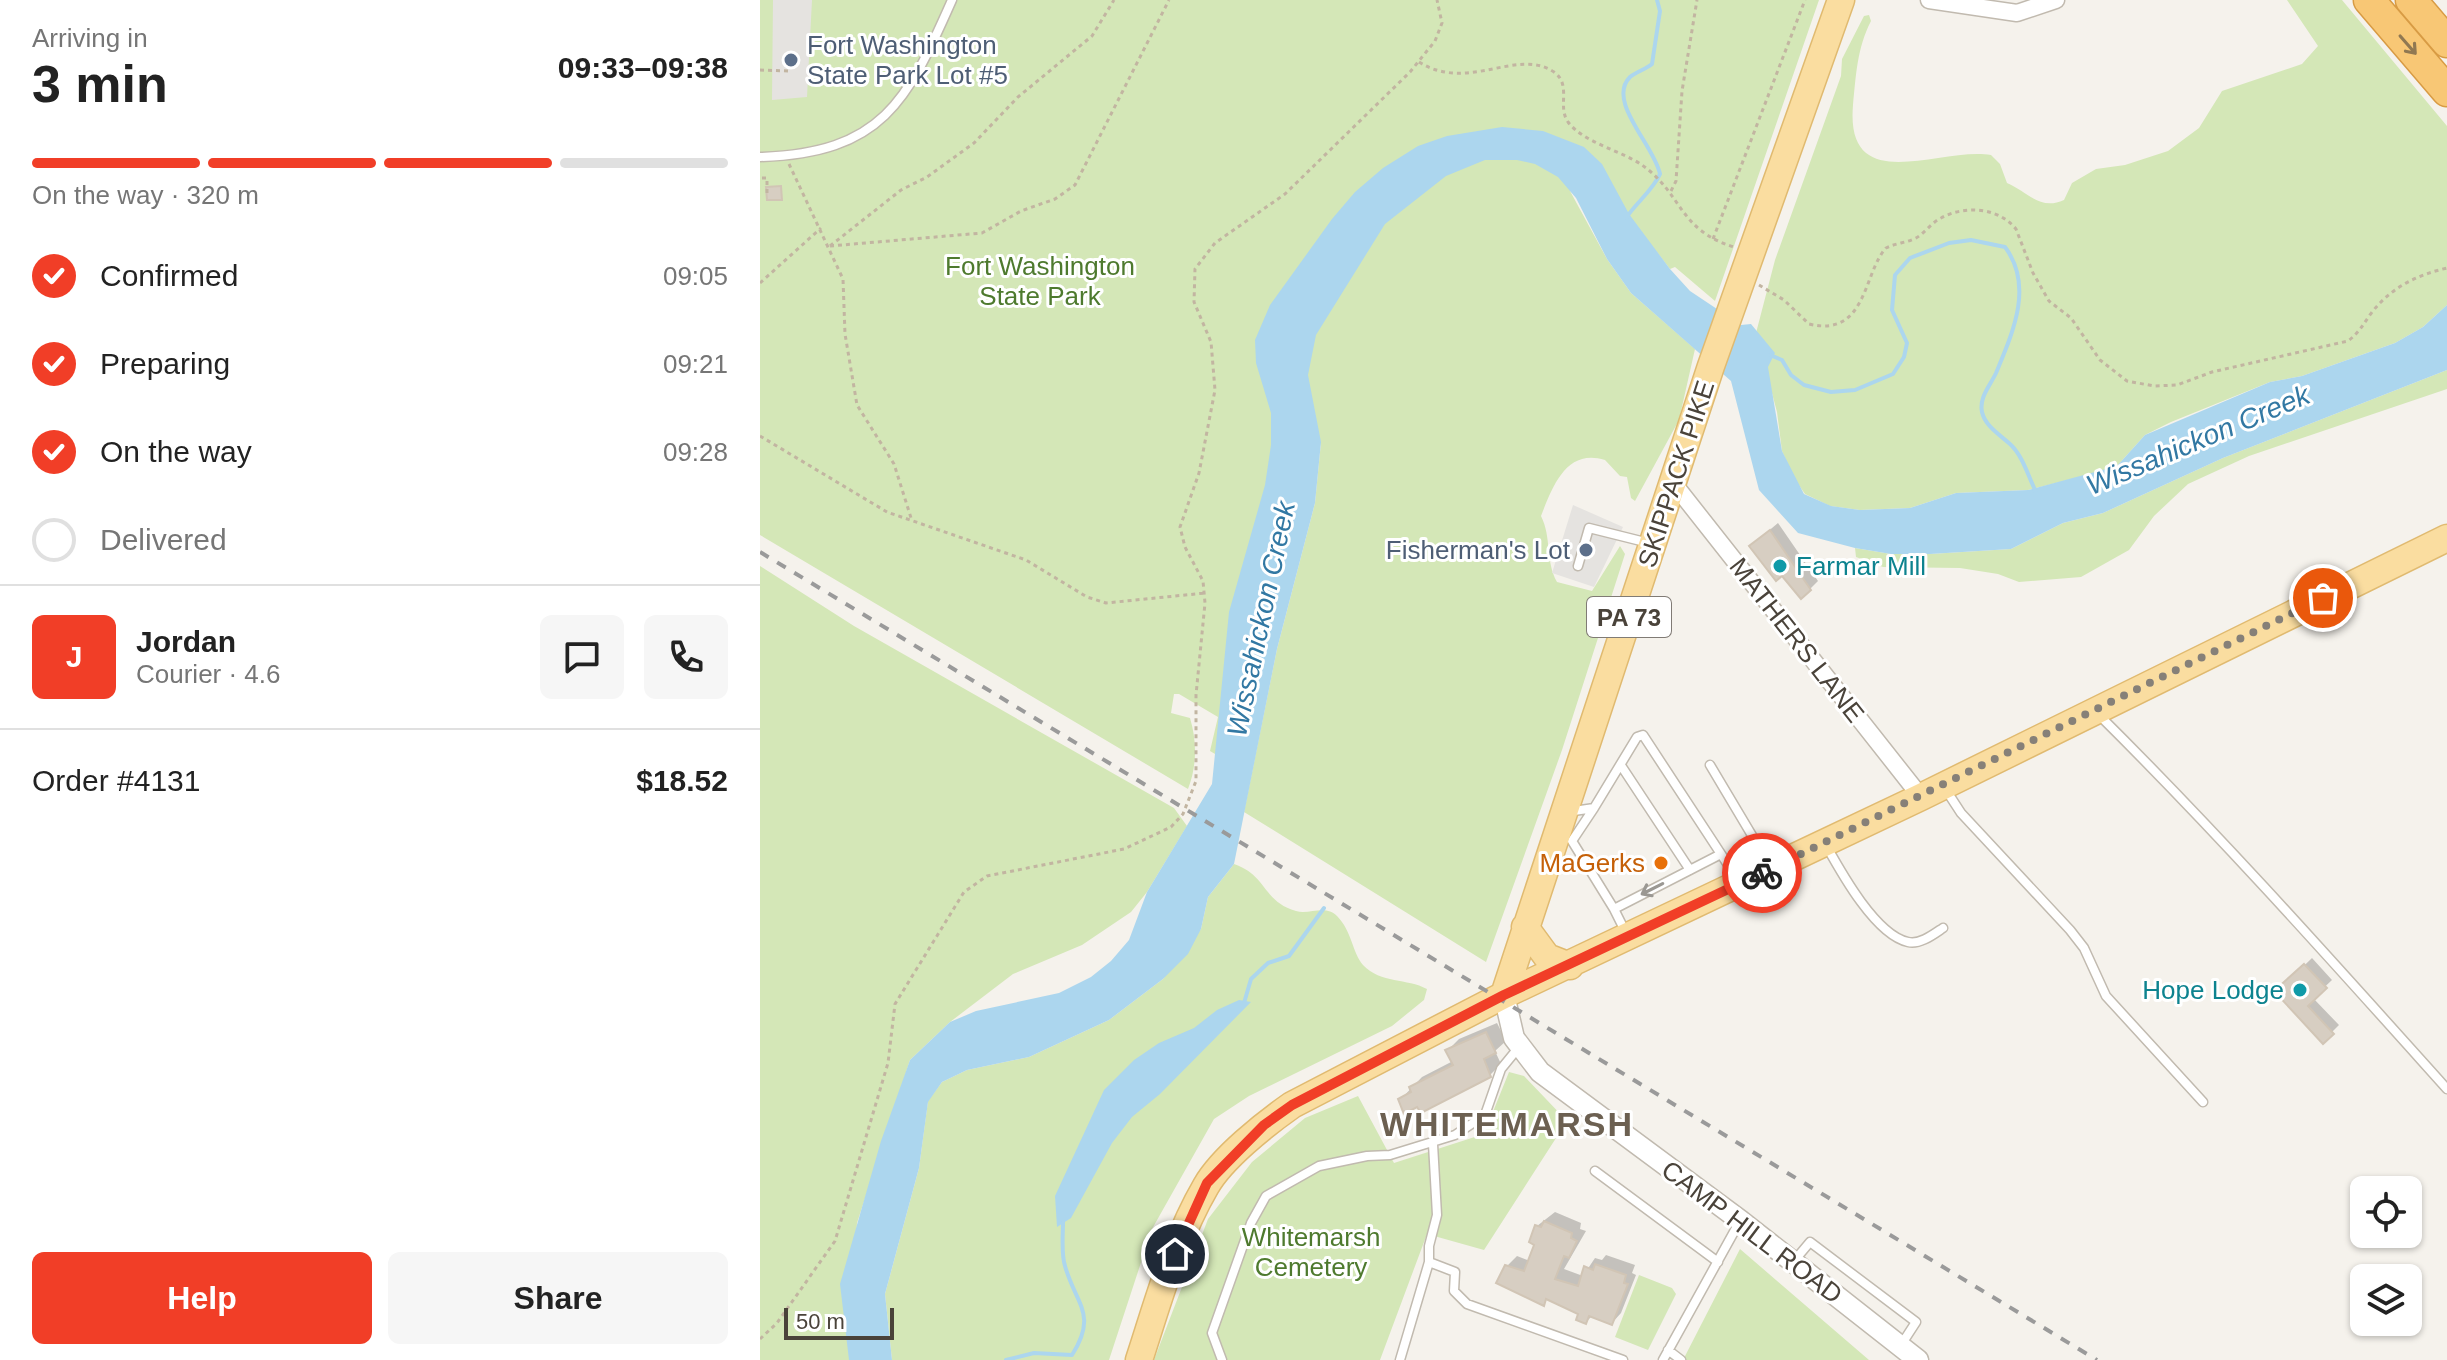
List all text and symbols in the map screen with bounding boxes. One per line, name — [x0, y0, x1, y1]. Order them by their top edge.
text: Arriving in — [32, 23, 148, 53]
place label: Fort Washington State Park Lot #5 — [807, 30, 1008, 90]
one-way arrow — [2399, 35, 2417, 55]
text: 09:33–09:38 — [558, 51, 728, 84]
marker: Fort Washington State Park Lot #5 — [782, 51, 800, 69]
text: 3 min — [32, 55, 168, 113]
text: On the way · 320 m — [32, 180, 259, 210]
park label: Fort Washington State Park — [945, 251, 1135, 311]
icon: check — [32, 254, 76, 298]
text: Confirmed — [100, 259, 238, 292]
text: 09:05 — [663, 261, 728, 291]
icon: check — [32, 342, 76, 386]
text: Preparing — [100, 347, 230, 380]
text: 09:21 — [663, 349, 728, 379]
street label: SKIPPACK PIKE — [1632, 377, 1720, 571]
water label: Wissahickon Creek — [2082, 378, 2316, 501]
icon: check — [32, 430, 76, 474]
text: On the way — [100, 435, 252, 468]
text: 09:28 — [663, 437, 728, 467]
water label: Wissahickon Creek — [1221, 497, 1301, 739]
text: Delivered — [100, 523, 227, 556]
place label: Fisherman's Lot — [1386, 535, 1571, 565]
marker: Fisherman's Lot — [1577, 541, 1595, 559]
place label: Farmar Mill — [1796, 551, 1926, 581]
street label: MATHERS LANE — [1724, 552, 1870, 728]
marker: Farmar Mill — [1771, 557, 1789, 575]
pin — [2289, 564, 2357, 632]
icon: bag — [2301, 576, 2345, 620]
road number: PA 73 — [1587, 597, 1671, 637]
button: chat — [540, 615, 624, 699]
button: phone — [644, 615, 728, 699]
text: Jordan — [136, 625, 236, 658]
text: J — [66, 640, 82, 673]
text: Courier · 4.6 — [136, 659, 281, 689]
text: Order #4131 — [32, 764, 200, 797]
text: $18.52 — [636, 764, 728, 797]
courier — [1722, 833, 1802, 913]
place label: MaGerks — [1540, 848, 1645, 878]
icon: bike — [1740, 851, 1784, 895]
marker: MaGerks — [1652, 854, 1670, 872]
one-way arrow — [1640, 882, 1664, 898]
place label: Hope Lodge — [2142, 975, 2284, 1005]
marker: Hope Lodge — [2291, 981, 2309, 999]
district label: WHITEMARSH — [1380, 1105, 1634, 1143]
street label: CAMP HILL ROAD — [1656, 1154, 1848, 1310]
map controls — [2350, 1176, 2422, 1336]
button: locate — [2350, 1176, 2422, 1248]
pin — [1141, 1220, 1209, 1288]
park label: Whitemarsh Cemetery — [1242, 1222, 1380, 1282]
icon: home — [1153, 1232, 1197, 1276]
button: Help — [32, 1252, 372, 1344]
button: Share — [388, 1252, 728, 1344]
button: layers — [2350, 1264, 2422, 1336]
scale bar — [784, 1304, 894, 1340]
text: 50 m — [796, 1309, 845, 1334]

